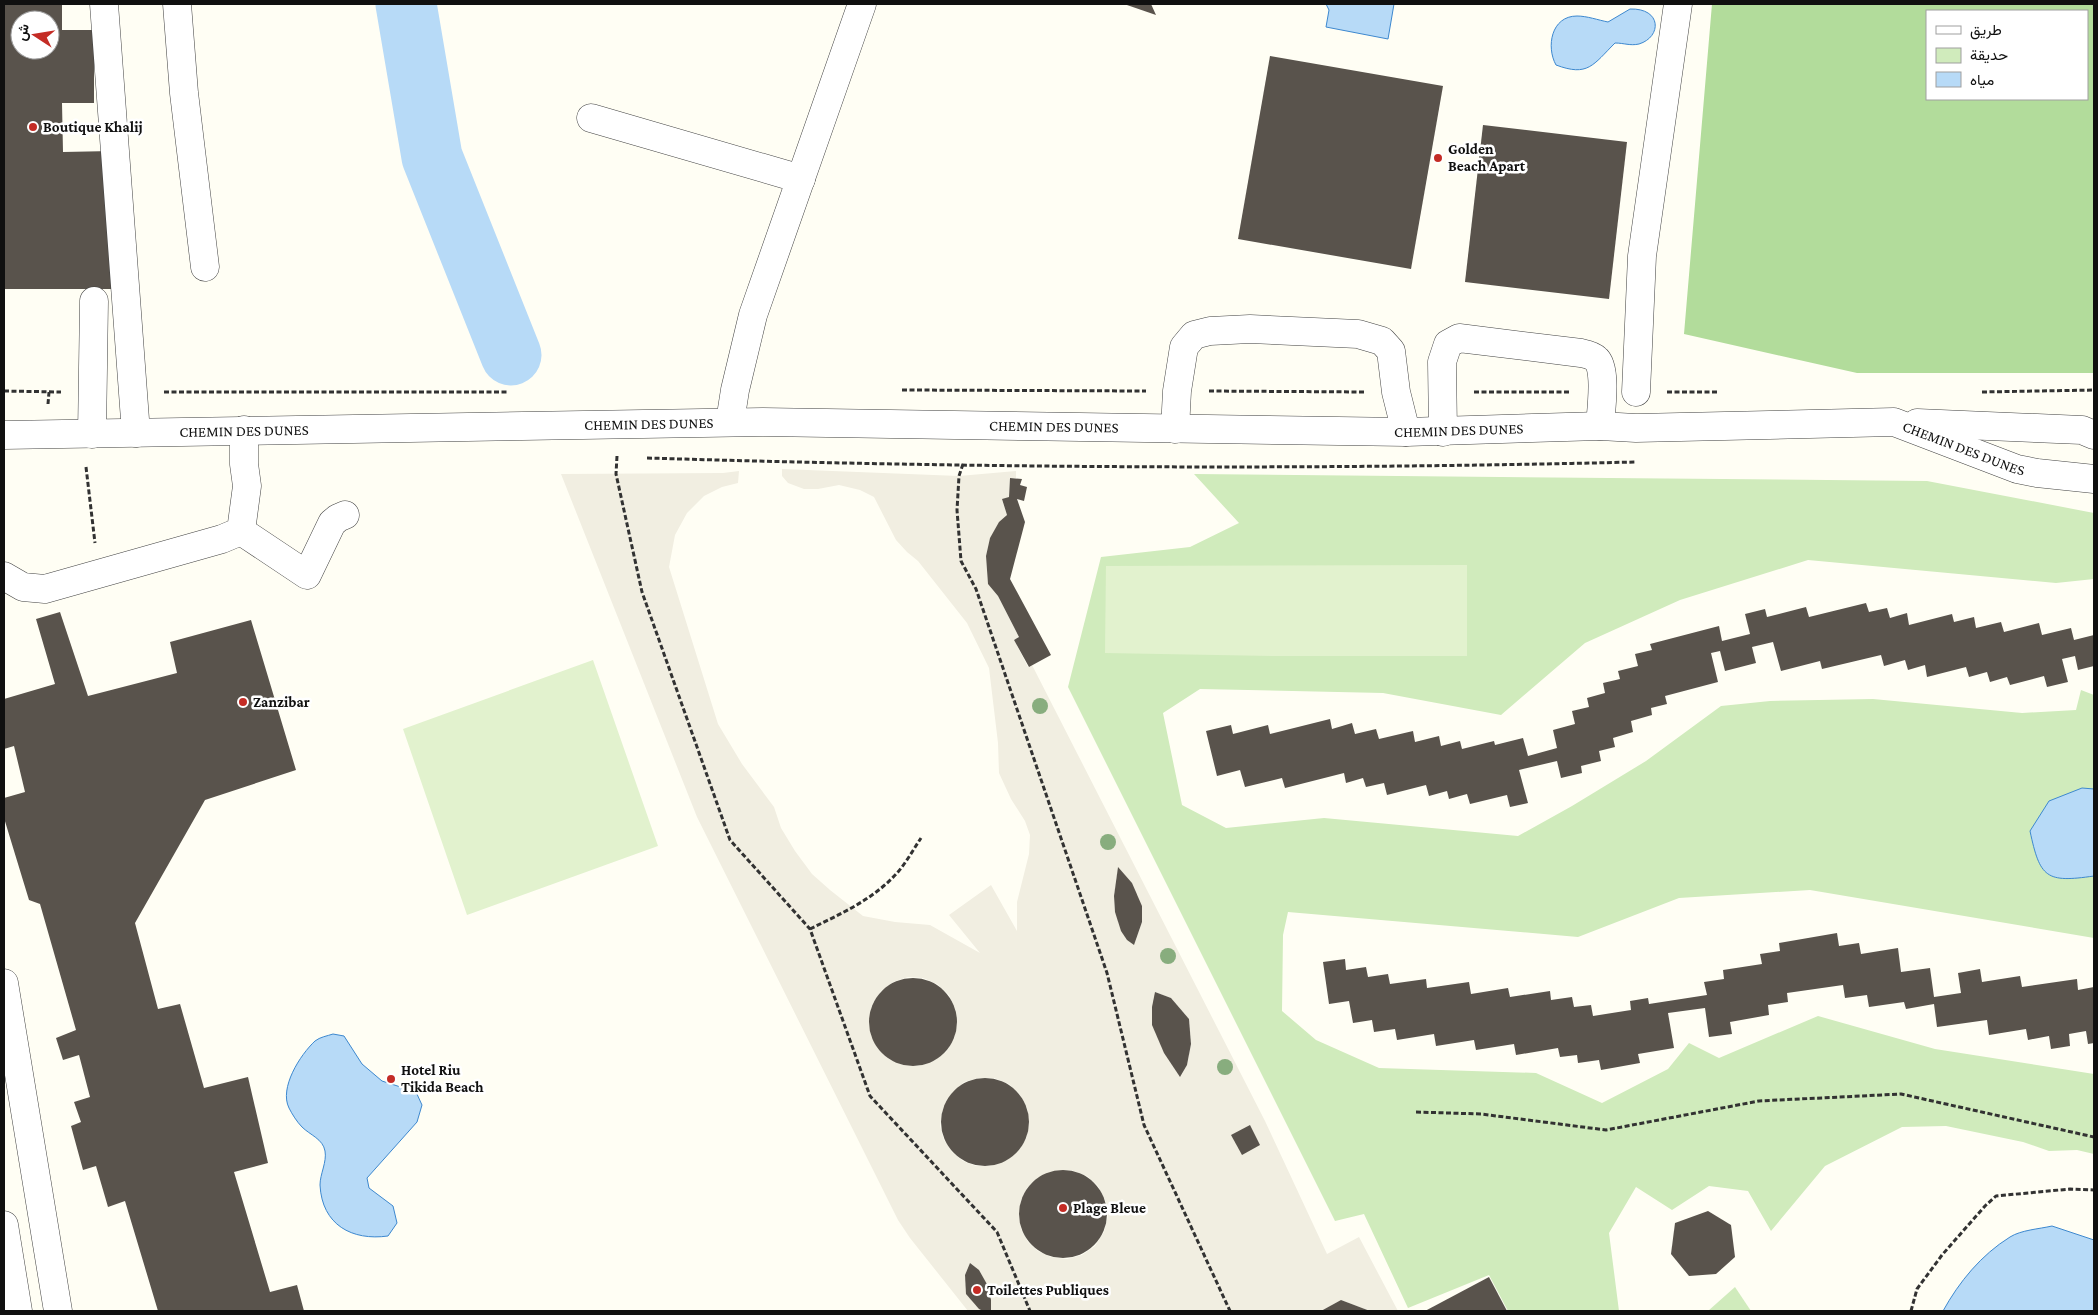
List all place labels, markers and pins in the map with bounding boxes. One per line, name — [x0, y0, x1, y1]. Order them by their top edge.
place label: Boutique Khalij — [43, 119, 143, 136]
marker: Boutique Khalij — [27, 121, 39, 133]
place label: Golden Beach Apart — [1448, 141, 1526, 174]
marker: Golden Beach Apart — [1432, 152, 1444, 164]
place label: Zanzibar — [253, 694, 310, 710]
marker: Zanzibar — [237, 696, 249, 708]
place label: Hotel Riu Tikida Beach — [401, 1062, 484, 1095]
marker: Hotel Riu Tikida Beach — [385, 1073, 397, 1085]
place label: Plage Bleue — [1073, 1200, 1146, 1216]
marker: Plage Bleue — [1057, 1202, 1069, 1214]
place label: Toilettes Publiques — [987, 1282, 1109, 1298]
marker: Toilettes Publiques — [971, 1284, 983, 1296]

